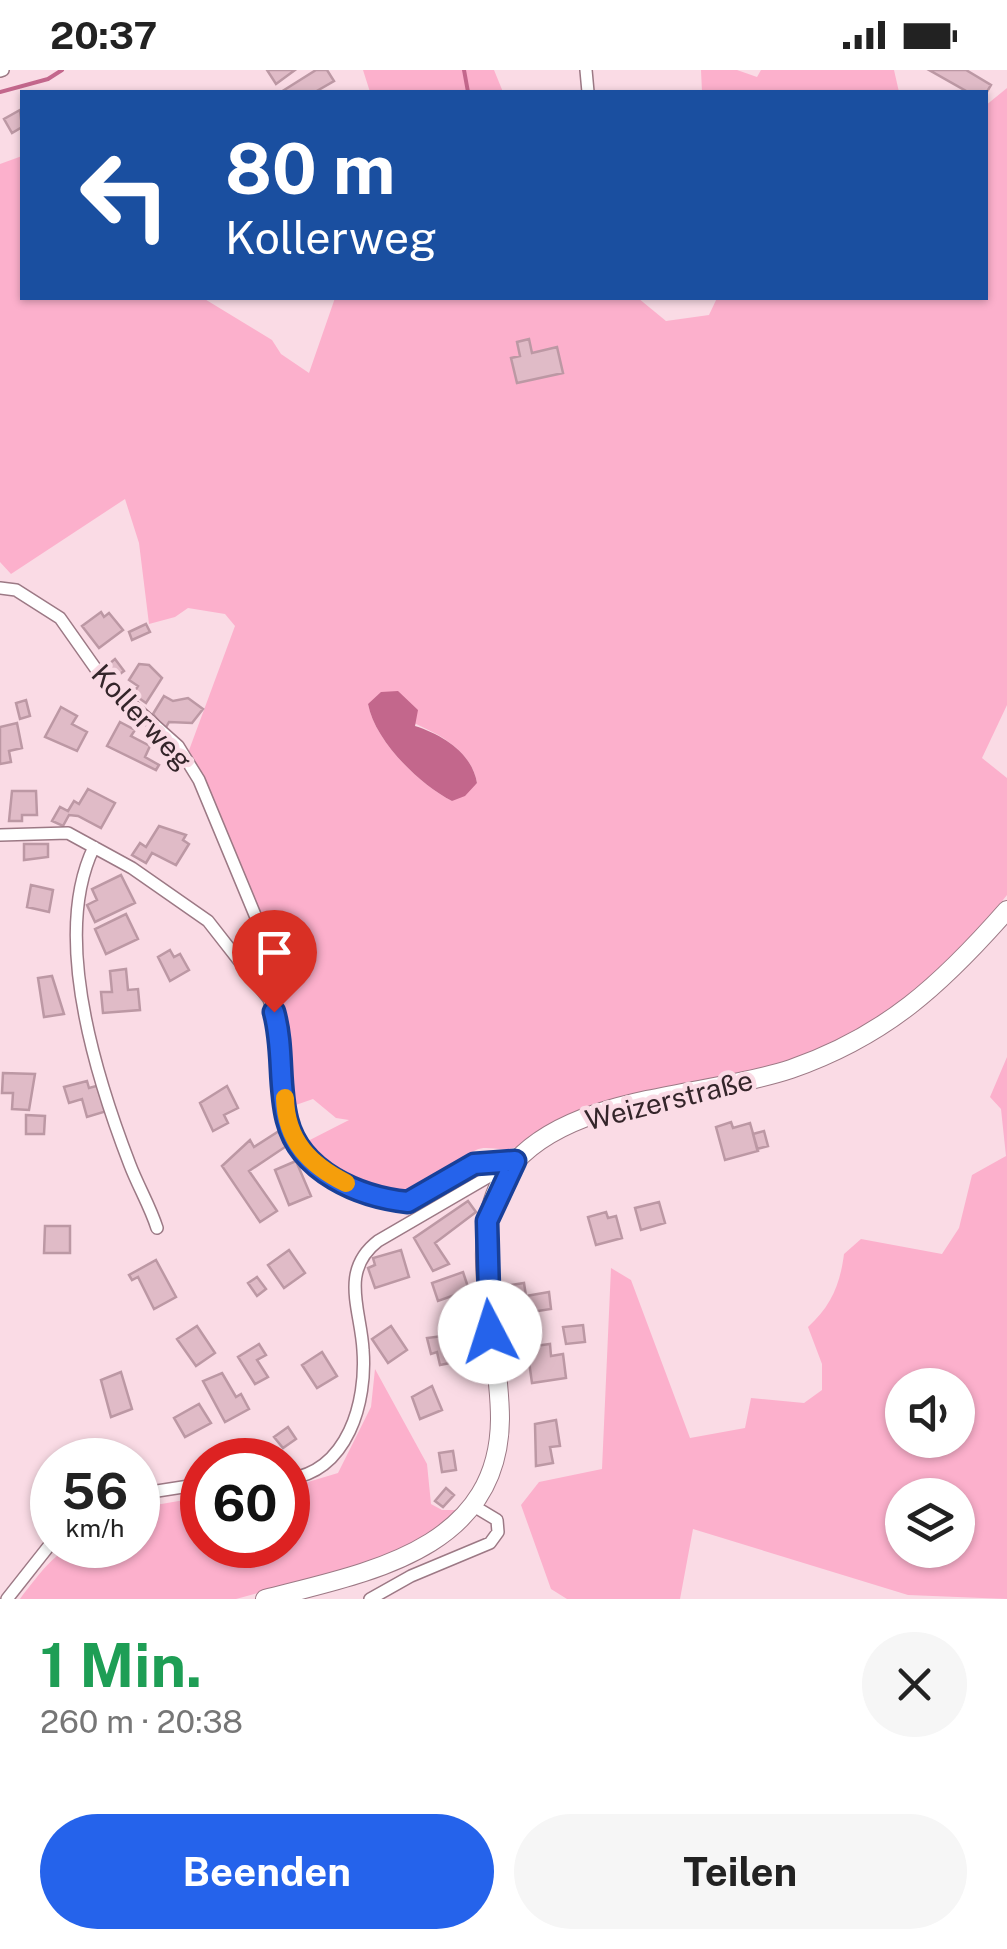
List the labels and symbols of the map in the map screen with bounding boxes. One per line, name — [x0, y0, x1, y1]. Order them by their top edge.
street label: Kollerweg — [85, 657, 199, 776]
pin — [232, 910, 317, 1013]
street label: Weizerstraße — [582, 1063, 756, 1136]
position arrow — [438, 1280, 542, 1384]
speed limit sign: 60 — [180, 1438, 310, 1568]

